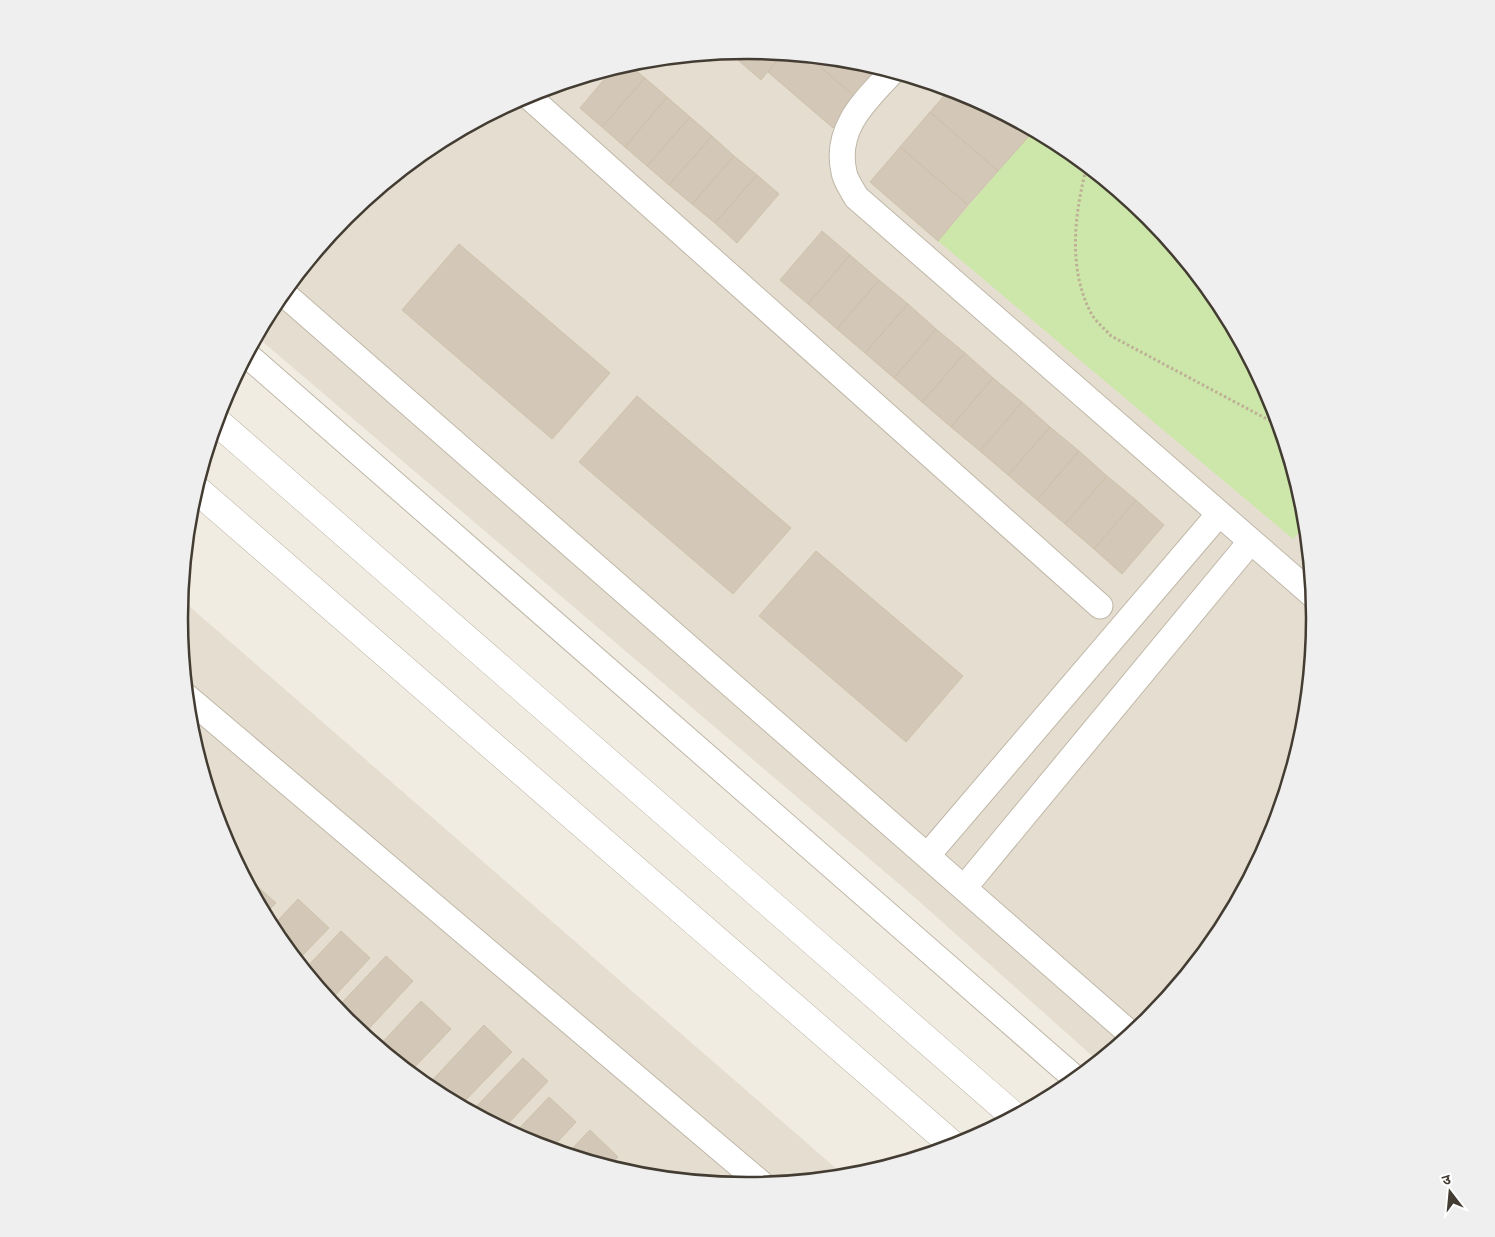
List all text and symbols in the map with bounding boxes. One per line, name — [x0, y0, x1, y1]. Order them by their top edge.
north arrow — [1425, 1167, 1475, 1217]
text: उ — [1440, 1170, 1453, 1188]

